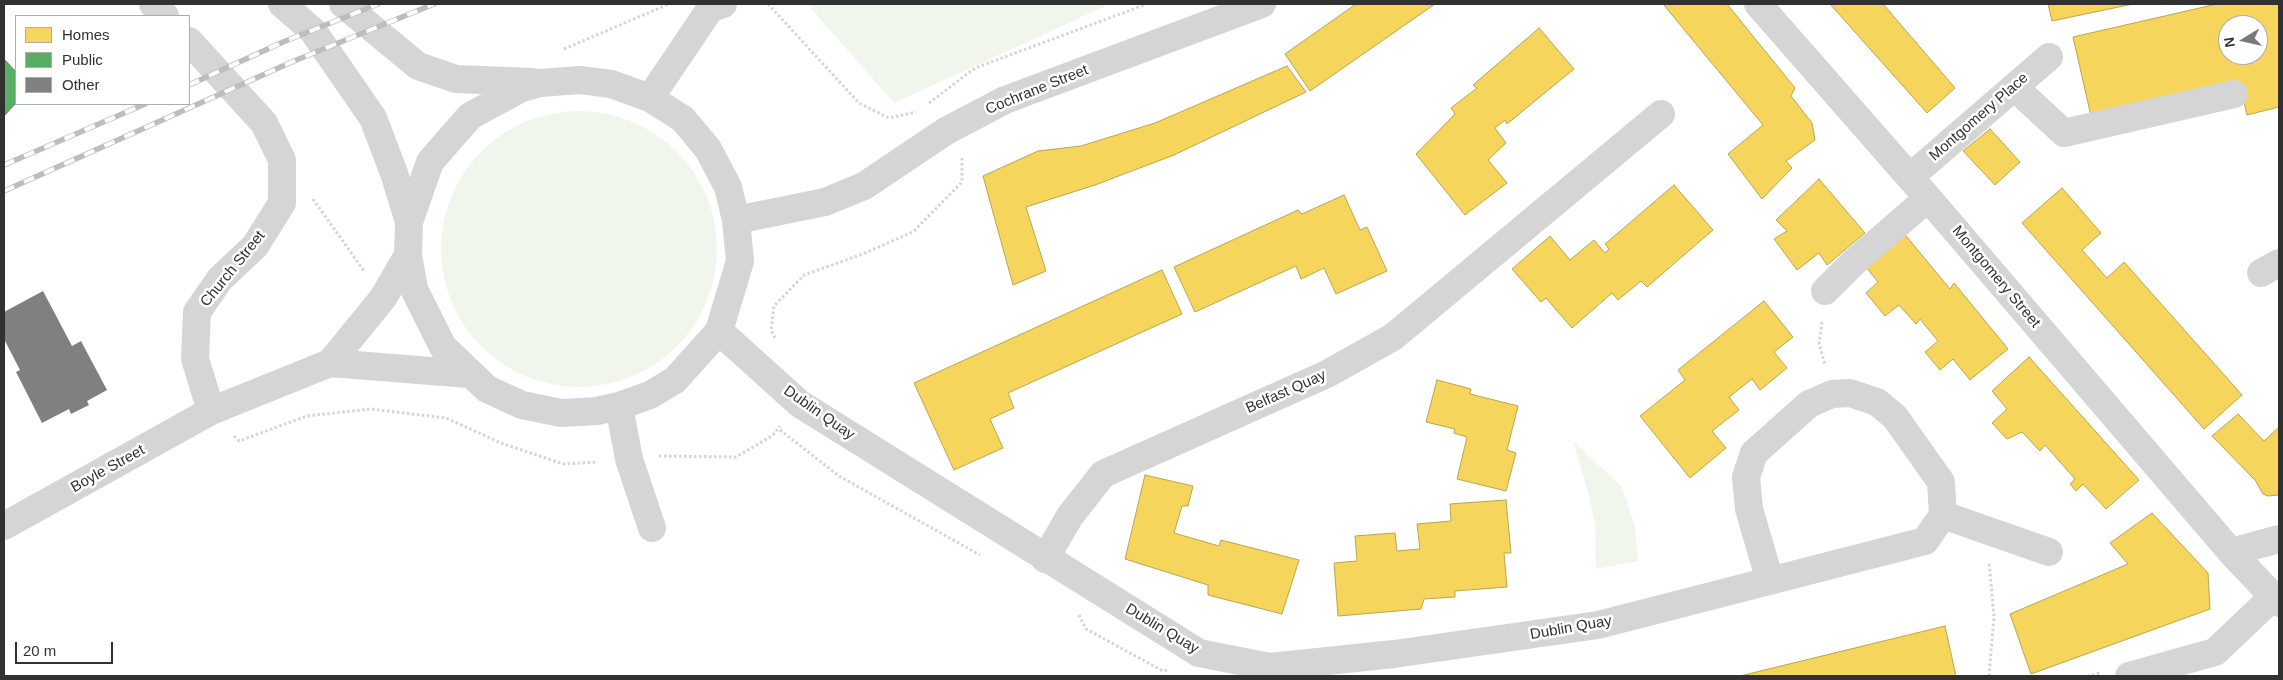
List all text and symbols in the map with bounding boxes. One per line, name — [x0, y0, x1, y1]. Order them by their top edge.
legend — [15, 15, 190, 105]
north arrow — [2218, 15, 2268, 65]
text: Homes — [62, 26, 110, 43]
text: N — [2220, 36, 2238, 48]
text: Public — [62, 51, 103, 68]
street label: Cochrane Street — [983, 61, 1091, 119]
street label: Montgomery Place — [1926, 69, 2032, 165]
text: Other — [62, 76, 100, 93]
street label: Montgomery Street — [1948, 222, 2044, 332]
street label: Church Street — [197, 227, 269, 311]
street label: Belfast Quay — [1243, 366, 1329, 418]
street label: Dublin Quay — [780, 382, 858, 444]
street label: Boyle Street — [68, 441, 148, 497]
street label: Dublin Quay — [1122, 600, 1202, 658]
street label: Dublin Quay — [1529, 612, 1613, 644]
scale bar — [18, 632, 115, 664]
text: 20 m — [23, 642, 56, 659]

